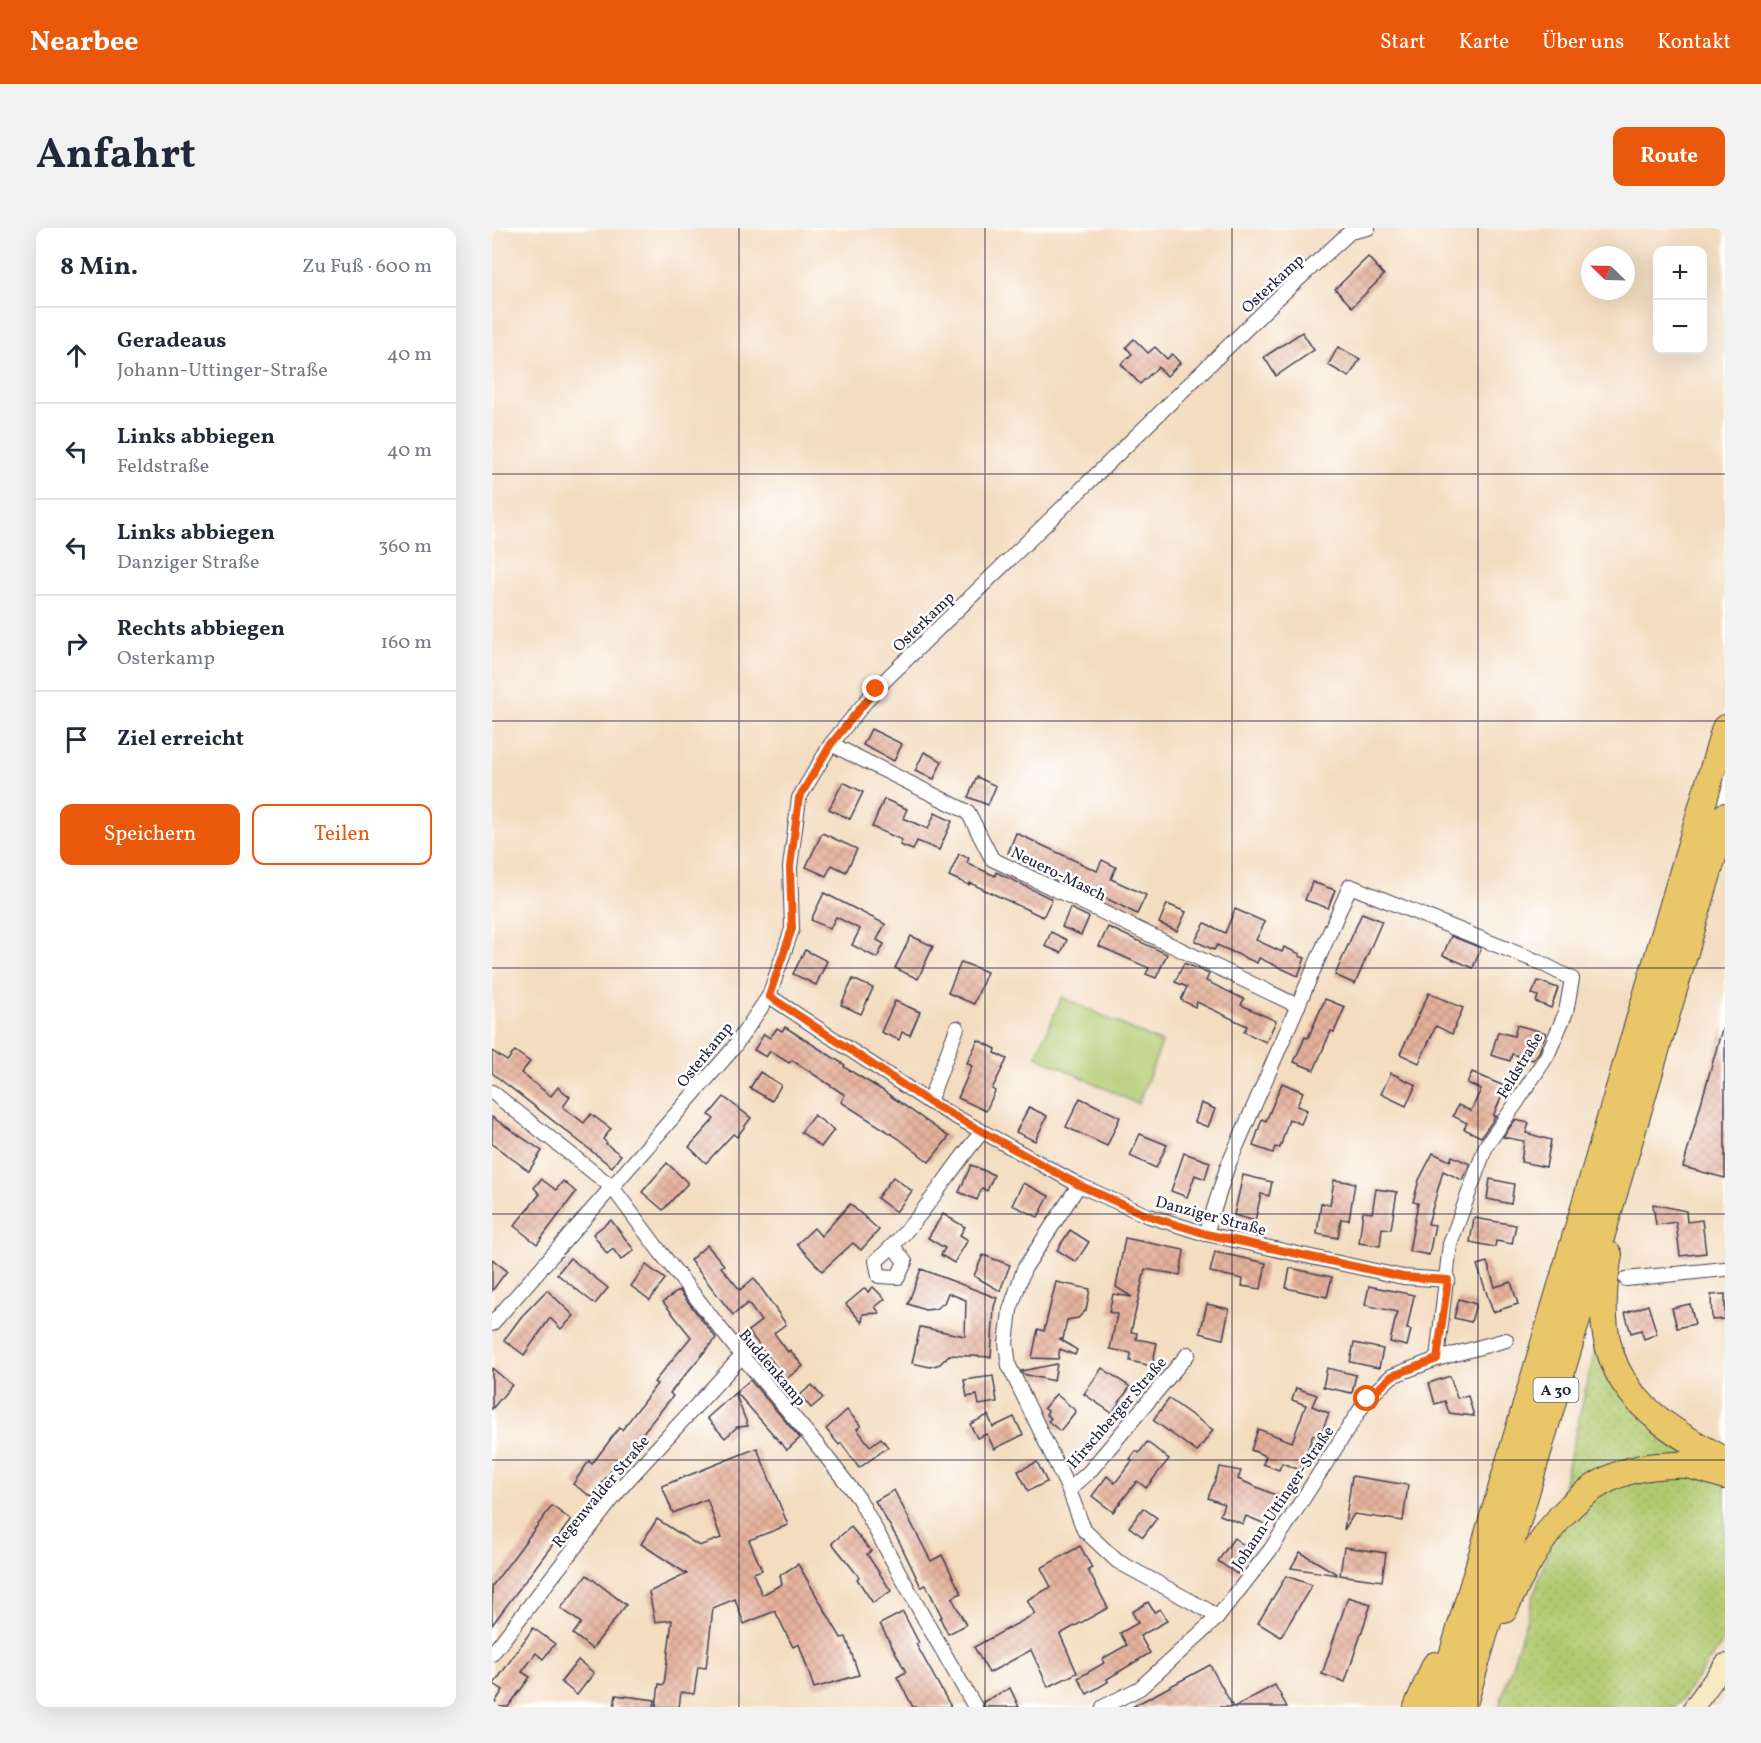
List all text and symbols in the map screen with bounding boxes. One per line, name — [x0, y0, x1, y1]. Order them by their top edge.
text: Nearbee — [30, 23, 139, 62]
text: Start — [1380, 28, 1426, 57]
text: Karte — [1459, 28, 1509, 57]
text: Über uns — [1542, 28, 1624, 57]
text: Kontakt — [1657, 28, 1731, 57]
text: Anfahrt — [36, 127, 196, 186]
button: Route — [1613, 127, 1725, 186]
north arrow — [1581, 246, 1635, 300]
map controls — [1653, 246, 1707, 354]
button: + — [1653, 246, 1707, 300]
text: 8 Min. — [60, 249, 138, 285]
street label: Osterkamp — [1237, 250, 1310, 319]
text: Zu Fuß · 600 m — [302, 253, 432, 281]
button: − — [1653, 300, 1707, 354]
text: Geradeaus — [117, 326, 227, 357]
icon: ahead — [60, 339, 93, 372]
text: 40 m — [387, 341, 432, 369]
text: Johann-Uttinger-Straße — [117, 357, 328, 385]
text: Links abbiegen — [117, 422, 275, 453]
icon: left — [60, 435, 93, 468]
text: 40 m — [387, 437, 432, 465]
text: Feldstraße — [117, 453, 209, 481]
text: Links abbiegen — [117, 518, 275, 549]
icon: left — [60, 531, 93, 564]
text: 360 m — [378, 533, 432, 561]
text: Danziger Straße — [117, 549, 259, 577]
street label: Osterkamp — [889, 587, 960, 658]
text: Rechts abbiegen — [117, 614, 285, 645]
icon: right — [60, 627, 93, 660]
text: 160 m — [380, 629, 432, 657]
text: Osterkamp — [117, 645, 215, 673]
route end — [862, 675, 888, 701]
icon: arrive — [60, 723, 93, 756]
text: Ziel erreicht — [117, 724, 244, 755]
button: Speichern — [60, 804, 240, 865]
button: Teilen — [252, 804, 432, 865]
street label: Neuero-Masch — [1007, 842, 1110, 907]
street label: Osterkamp — [672, 1018, 739, 1093]
street label: Feldstraße — [1492, 1029, 1549, 1103]
street label: Danziger Straße — [1153, 1192, 1268, 1242]
street label: Buddenkamp — [733, 1325, 810, 1411]
street label: Hirschberger Straße — [1063, 1353, 1172, 1474]
road number: A 30 — [1534, 1378, 1578, 1402]
route start — [1353, 1385, 1379, 1411]
street label: Johann-Uttinger-Straße — [1227, 1422, 1340, 1574]
street label: Regenwalder Straße — [548, 1431, 655, 1553]

